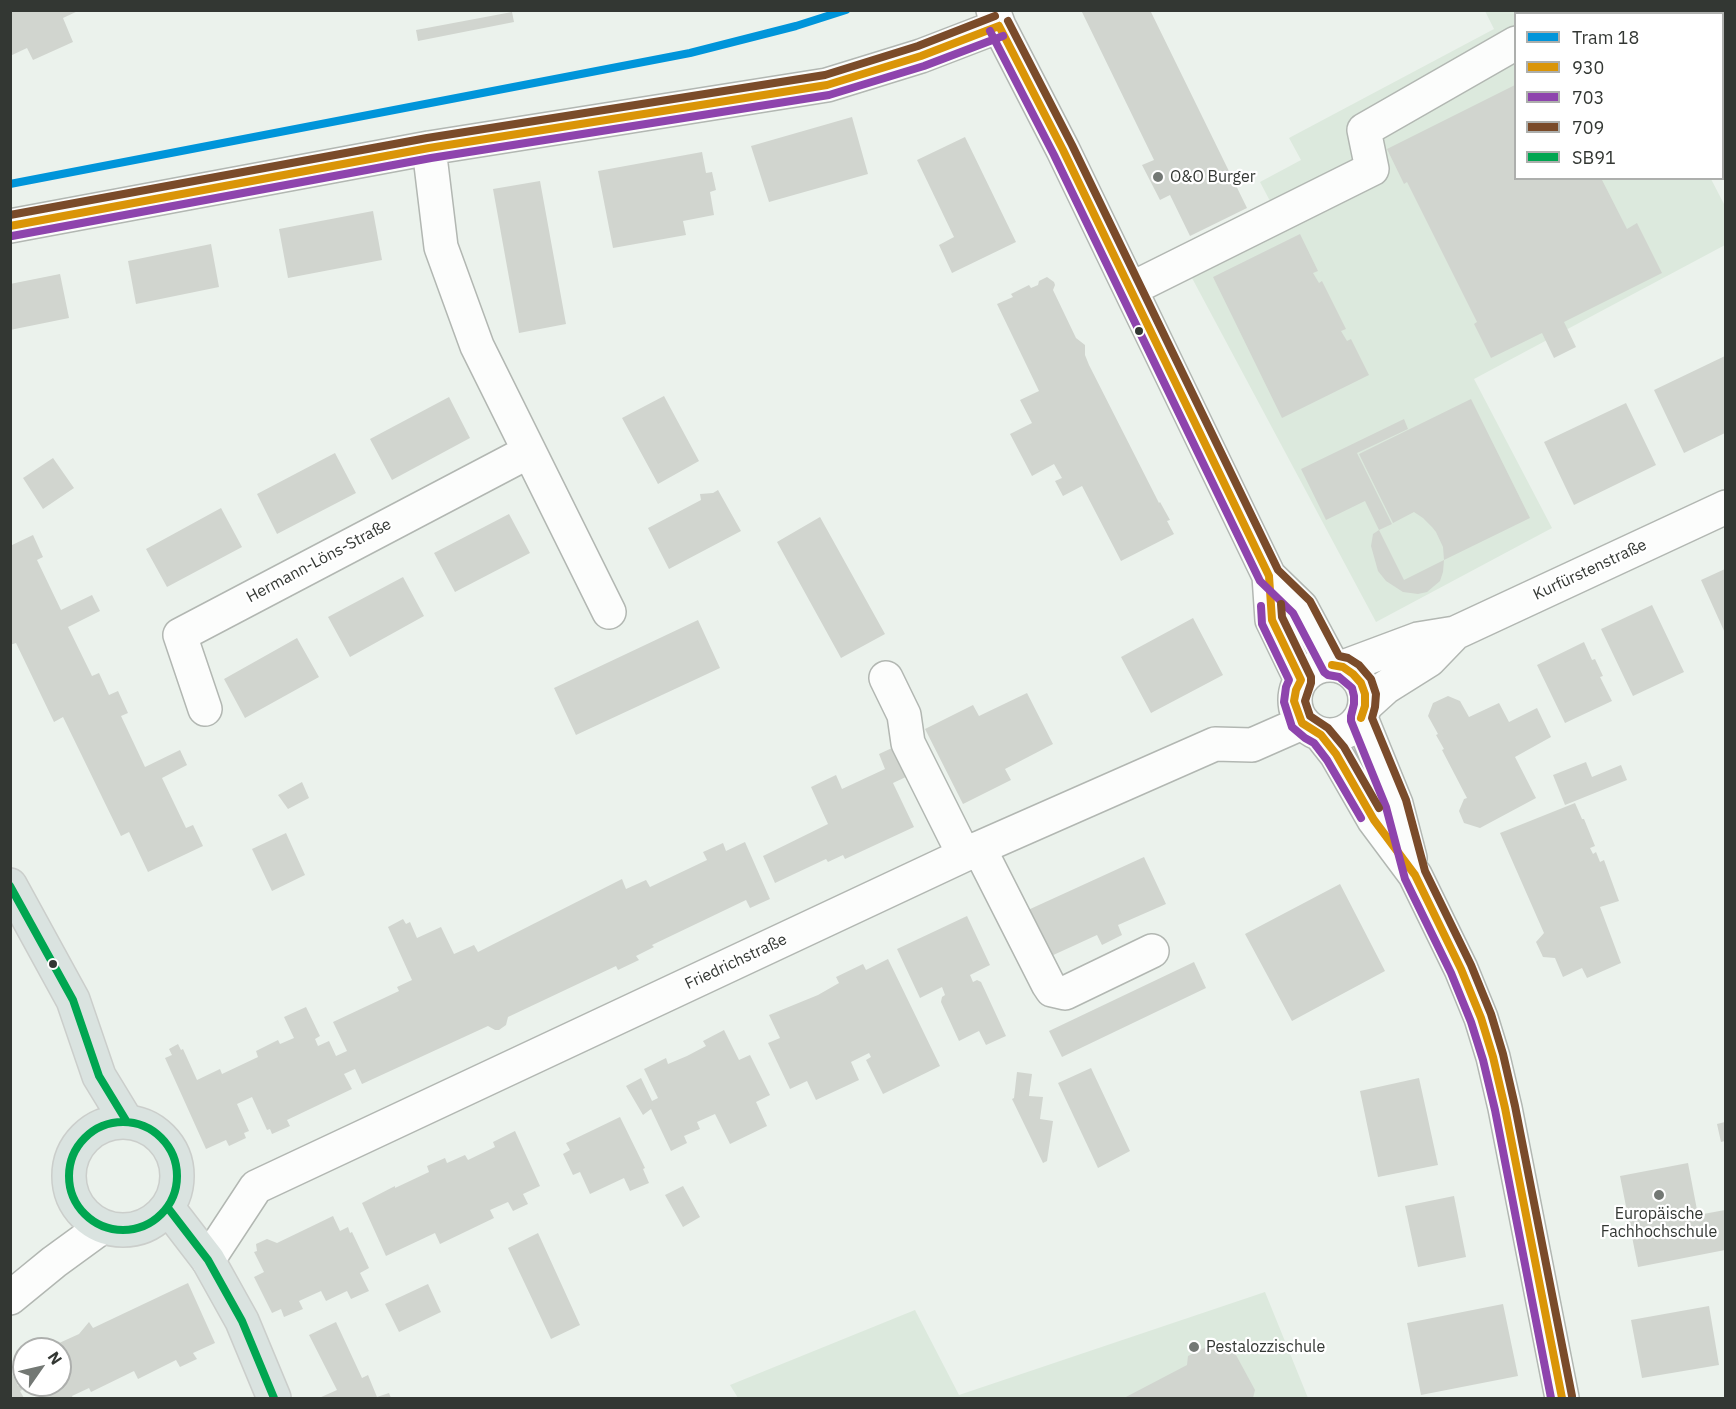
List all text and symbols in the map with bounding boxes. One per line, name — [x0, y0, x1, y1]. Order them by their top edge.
legend — [1514, 12, 1724, 180]
text: Tram 18 — [1572, 26, 1639, 49]
text: 930 — [1572, 56, 1604, 79]
text: 703 — [1572, 86, 1604, 109]
text: 709 — [1572, 116, 1604, 139]
text: SB91 — [1572, 146, 1616, 169]
place label: O&O Burger — [1170, 167, 1256, 187]
marker: O&O Burger — [1151, 170, 1165, 184]
unlabelled marker — [1133, 325, 1145, 337]
street label: Hermann-Löns-Straße — [243, 515, 395, 607]
street label: Kurfürstenstraße — [1530, 535, 1650, 605]
street label: Friedrichstraße — [682, 930, 790, 994]
unlabelled marker — [47, 958, 59, 970]
marker: Europäische Fachhochschule — [1652, 1188, 1666, 1202]
place label: Europäische Fachhochschule — [1601, 1204, 1717, 1242]
north arrow — [12, 1337, 72, 1397]
place label: Pestalozzischule — [1206, 1337, 1325, 1357]
marker: Pestalozzischule — [1187, 1340, 1201, 1354]
text: N — [44, 1348, 67, 1368]

